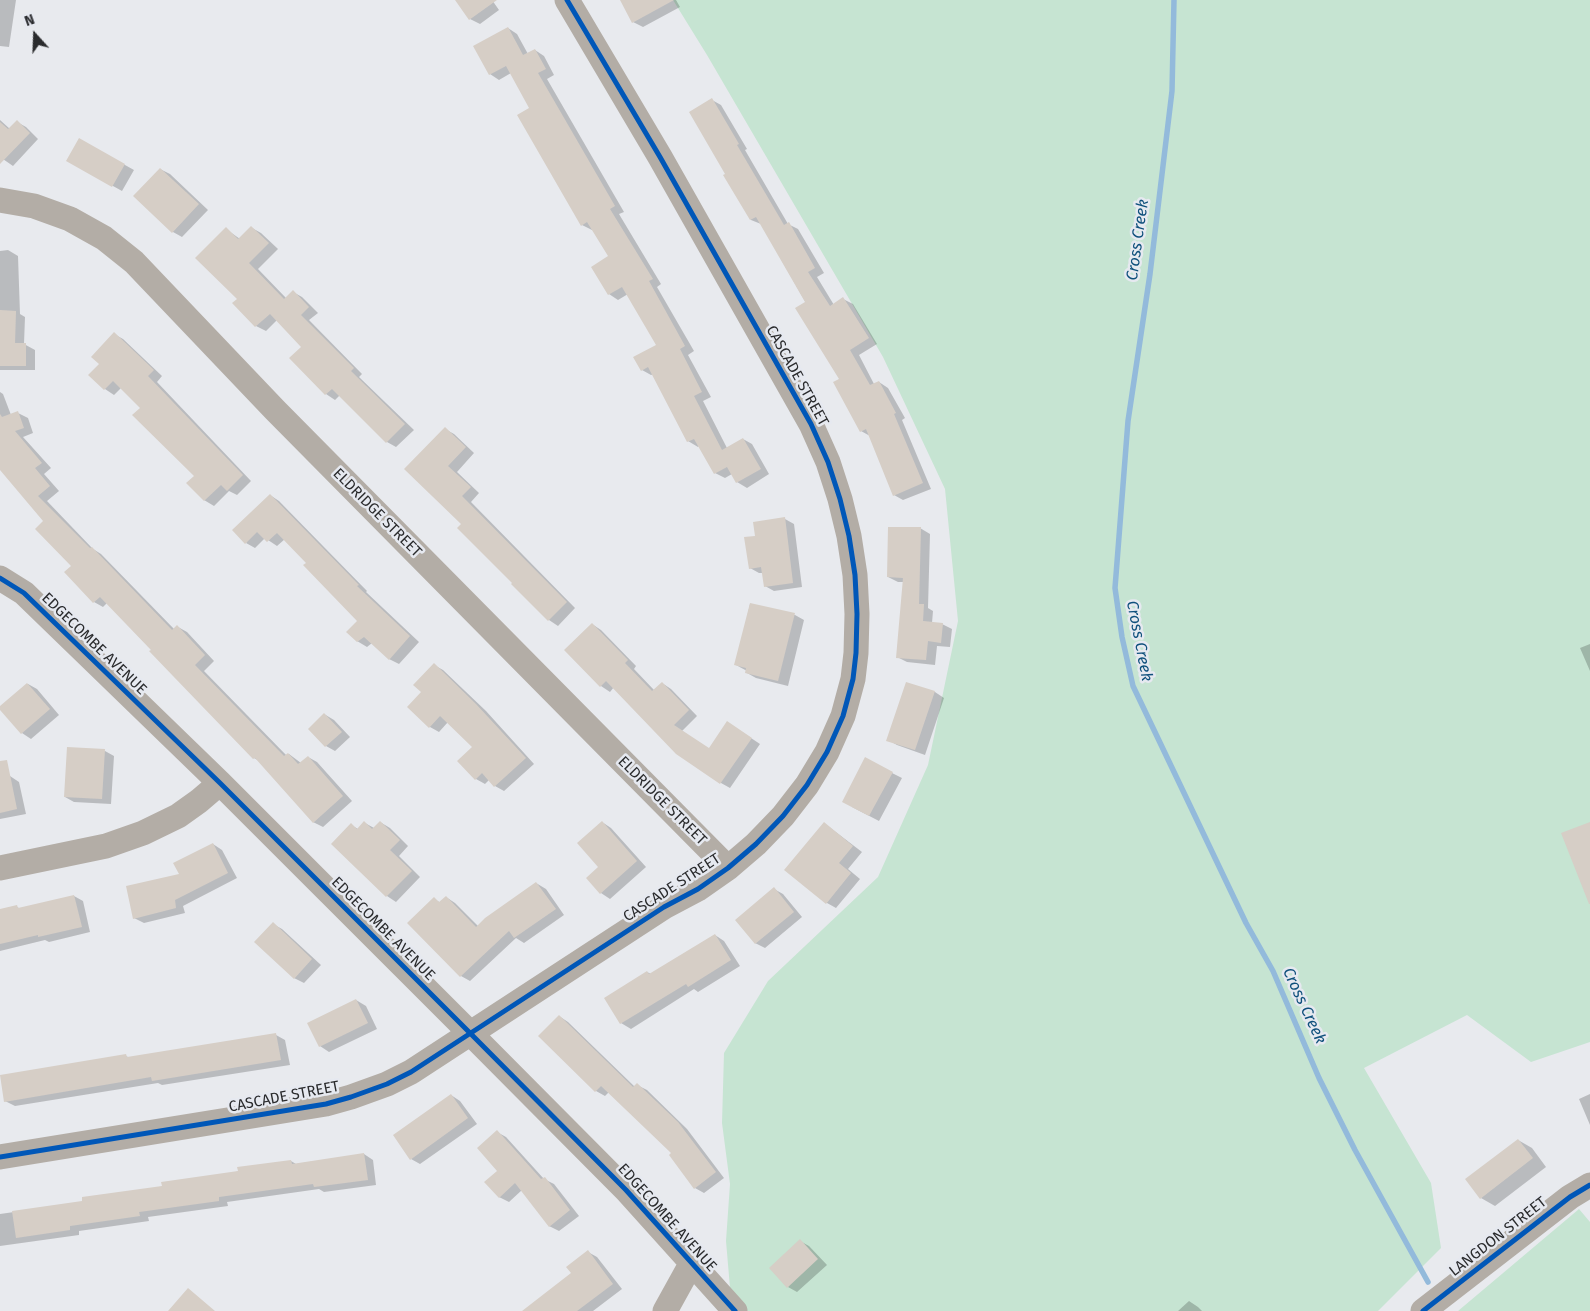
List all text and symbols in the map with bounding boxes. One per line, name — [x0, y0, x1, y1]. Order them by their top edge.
north arrow — [10, 10, 60, 60]
text: N — [22, 11, 37, 30]
water label: Cross Creek — [1123, 198, 1153, 282]
street label: CASCADE STREET — [762, 323, 832, 429]
street label: ELDRIDGE STREET — [329, 465, 425, 561]
street label: EDGECOMBE AVENUE — [38, 589, 150, 699]
water label: Cross Creek — [1122, 599, 1156, 683]
street label: ELDRIDGE STREET — [614, 753, 710, 849]
street label: CASCADE STREET — [620, 850, 724, 926]
street label: EDGECOMBE AVENUE — [327, 873, 439, 985]
water label: Cross Creek — [1278, 965, 1330, 1047]
street label: CASCADE STREET — [227, 1077, 341, 1117]
street label: EDGECOMBE AVENUE — [614, 1160, 720, 1276]
street label: LANGDON STREET — [1446, 1193, 1550, 1281]

